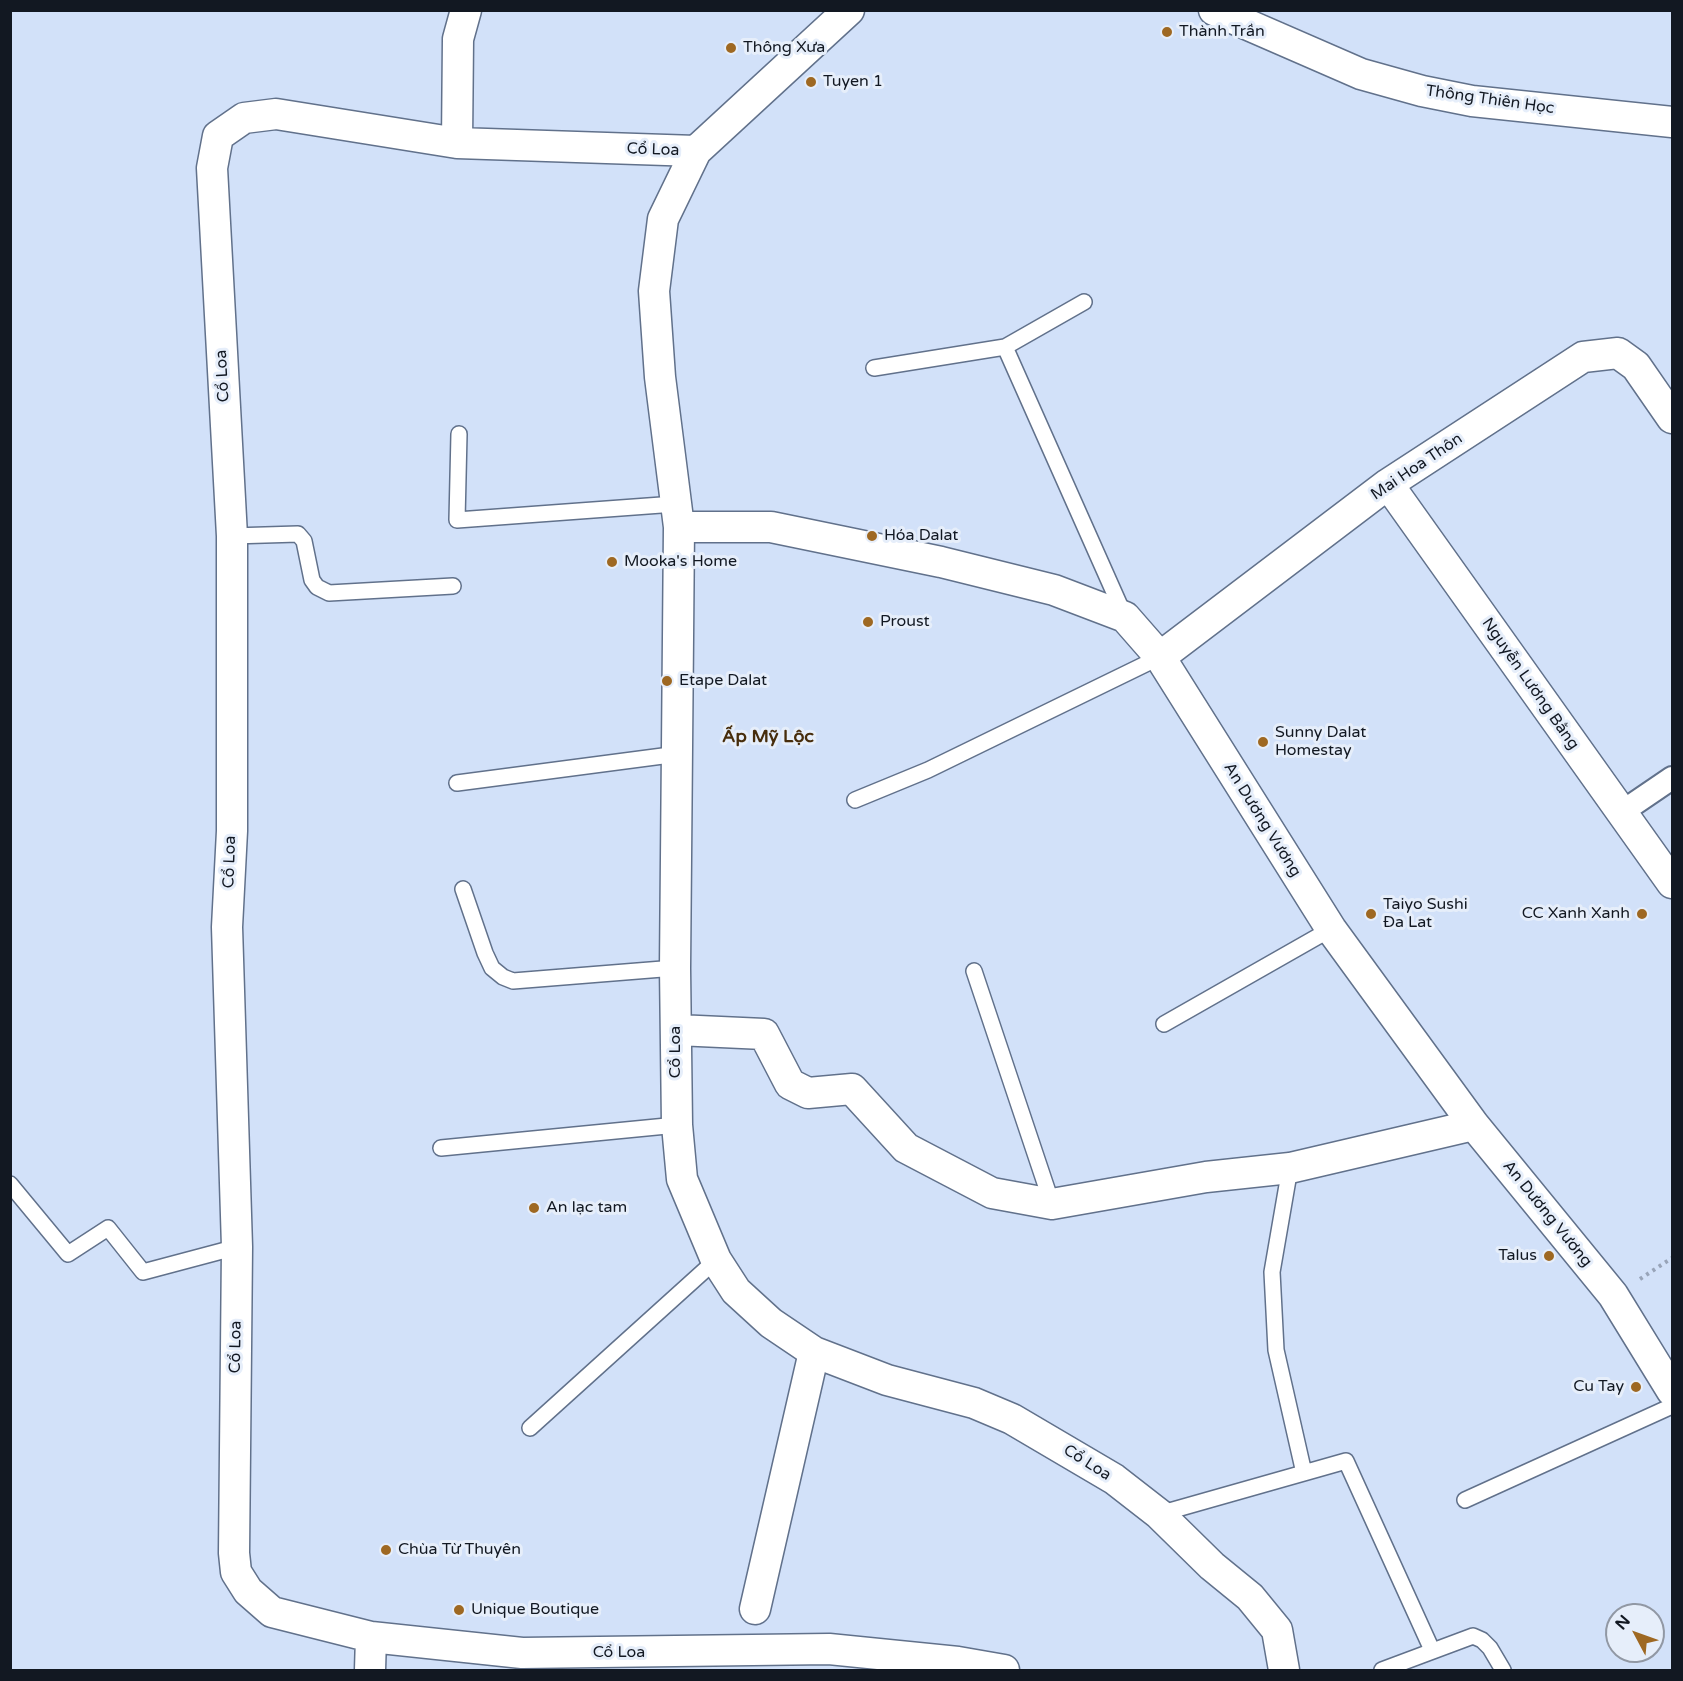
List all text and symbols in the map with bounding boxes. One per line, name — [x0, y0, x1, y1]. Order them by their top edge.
place label: Thành Trần — [1179, 22, 1265, 42]
marker: Thành Trần — [1160, 25, 1174, 39]
place label: Thông Xưa — [743, 38, 825, 58]
marker: Thông Xưa — [724, 41, 738, 55]
place label: Tuyen 1 — [823, 72, 883, 92]
marker: Tuyen 1 — [804, 75, 818, 89]
street label: Thông Thiên Học — [1425, 81, 1555, 119]
street label: Cổ Loa — [626, 139, 680, 161]
street label: Cổ Loa — [212, 349, 234, 403]
street label: Mai Hoa Thôn — [1368, 429, 1466, 505]
place label: Hóa Dalat — [884, 526, 958, 546]
marker: Hóa Dalat — [865, 529, 879, 543]
place label: Mooka's Home — [624, 552, 737, 572]
marker: Mooka's Home — [605, 555, 619, 569]
place label: Proust — [880, 612, 930, 632]
street label: Nguyễn Lương Bằng — [1477, 614, 1583, 754]
marker: Proust — [861, 615, 875, 629]
place label: Etape Dalat — [679, 671, 767, 691]
marker: Etape Dalat — [660, 674, 674, 688]
place label: Sunny Dalat Homestay — [1275, 723, 1366, 761]
district label: Ấp Mỹ Lộc — [722, 726, 814, 748]
marker: Sunny Dalat Homestay — [1256, 735, 1270, 749]
street label: An Dương Vương — [1219, 759, 1305, 881]
street label: Cổ Loa — [219, 835, 241, 889]
place label: Taiyo Sushi Đa Lat — [1383, 895, 1468, 933]
place label: CC Xanh Xanh — [1522, 904, 1630, 924]
marker: Taiyo Sushi Đa Lat — [1364, 907, 1378, 921]
marker: CC Xanh Xanh — [1635, 907, 1649, 921]
street label: Cổ Loa — [666, 1026, 686, 1078]
street label: An Dương Vương — [1498, 1157, 1596, 1271]
place label: An lạc tam — [546, 1198, 627, 1218]
marker: An lạc tam — [527, 1201, 541, 1215]
place label: Talus — [1498, 1246, 1537, 1266]
marker: Talus — [1542, 1249, 1556, 1263]
street label: Cổ Loa — [226, 1320, 246, 1374]
place label: Cu Tay — [1573, 1377, 1624, 1397]
marker: Cu Tay — [1629, 1380, 1643, 1394]
street label: Cổ Loa — [1060, 1441, 1114, 1485]
place label: Chùa Từ Thuyên — [398, 1540, 521, 1560]
marker: Chùa Từ Thuyên — [379, 1543, 393, 1557]
place label: Unique Boutique — [471, 1600, 599, 1620]
marker: Unique Boutique — [452, 1603, 466, 1617]
north arrow — [1605, 1603, 1665, 1663]
text: N — [1611, 1611, 1635, 1634]
street label: Cổ Loa — [593, 1643, 645, 1663]

